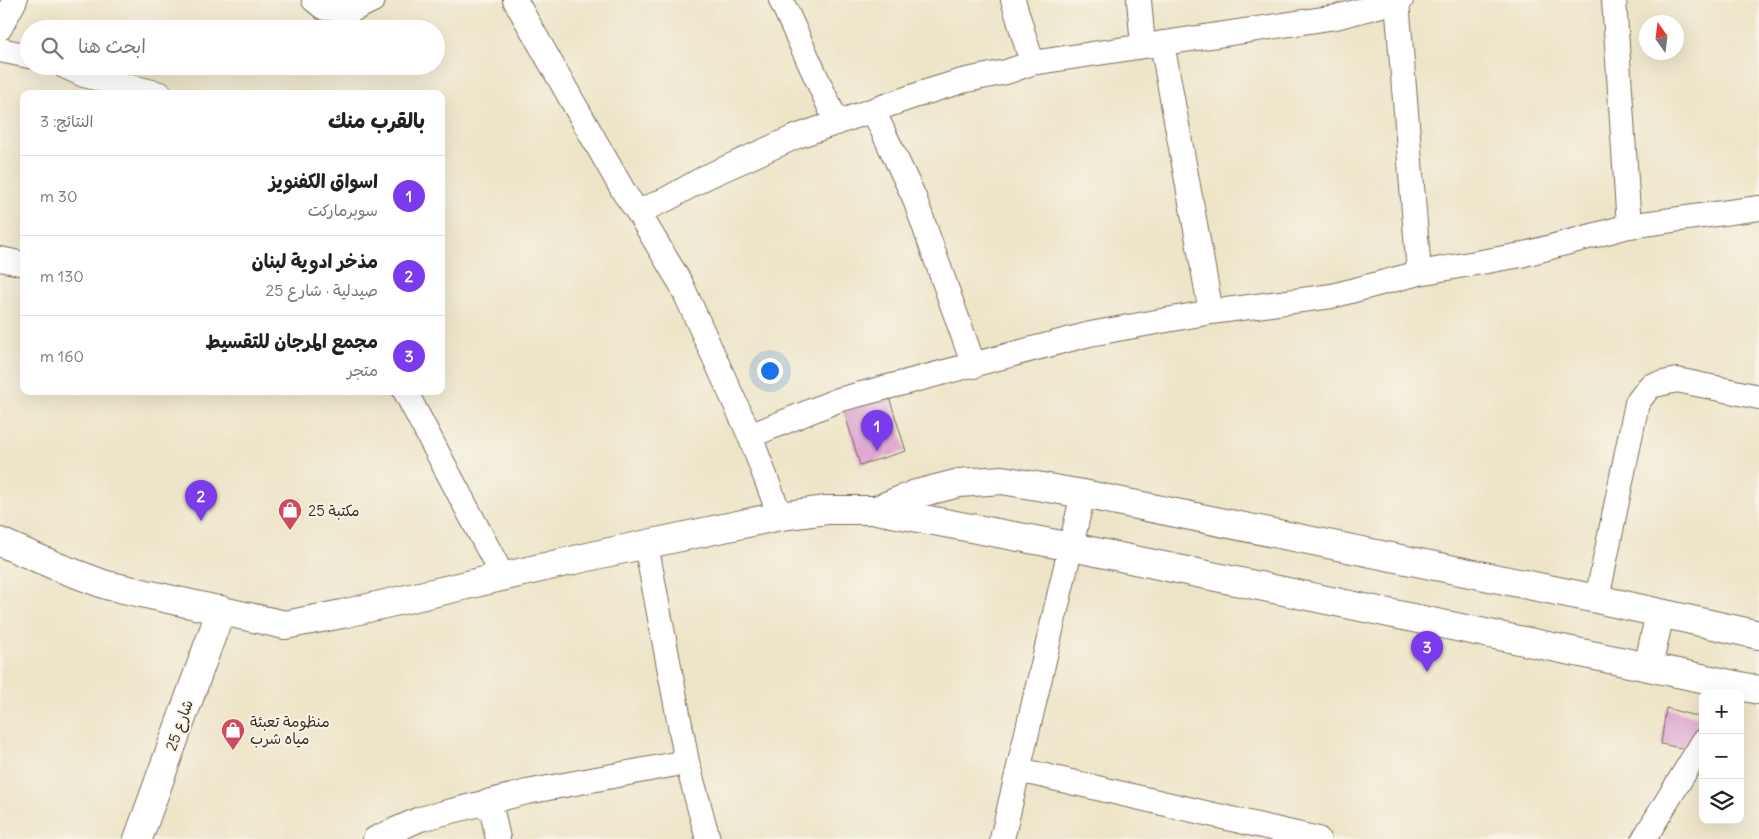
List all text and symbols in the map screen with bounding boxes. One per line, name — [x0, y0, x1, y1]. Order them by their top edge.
north arrow — [1639, 15, 1684, 60]
search box — [20, 20, 445, 75]
icon: search — [38, 34, 66, 62]
text: ابحث هنا — [78, 34, 146, 58]
text: بالقرب منك — [328, 107, 425, 134]
text: النتائج: 3 — [40, 111, 93, 131]
text: اسواق الكفنويز — [269, 169, 378, 193]
text: 30 m — [40, 186, 77, 206]
text: 1 — [406, 186, 412, 206]
text: سوبرماركت — [308, 200, 378, 220]
text: مذخر ادوية لبنان — [252, 249, 378, 273]
text: 130 m — [40, 266, 84, 286]
text: 2 — [405, 266, 413, 286]
text: صيدلية · شارع 25 — [265, 280, 378, 300]
text: مجمع المرجان للتقسيط — [206, 329, 378, 353]
text: 160 m — [40, 346, 84, 366]
text: 3 — [404, 346, 414, 366]
your location — [757, 358, 783, 384]
text: متجر — [347, 360, 378, 380]
pin: 1 — [861, 410, 893, 451]
pin: 2 — [185, 480, 217, 521]
shop icon: مكتبة 25 — [277, 497, 303, 531]
place label: مكتبة 25 — [308, 501, 360, 520]
pin: 3 — [1411, 631, 1443, 672]
map controls — [1699, 689, 1744, 824]
button: + — [1699, 689, 1744, 734]
street label: شارع 25 — [161, 697, 198, 753]
place label: منظومة تعبئة مياه شرب — [250, 712, 330, 748]
shop icon: منظومة تعبئة مياه شرب — [220, 717, 246, 751]
button: − — [1699, 734, 1744, 779]
button: layers — [1699, 779, 1744, 824]

